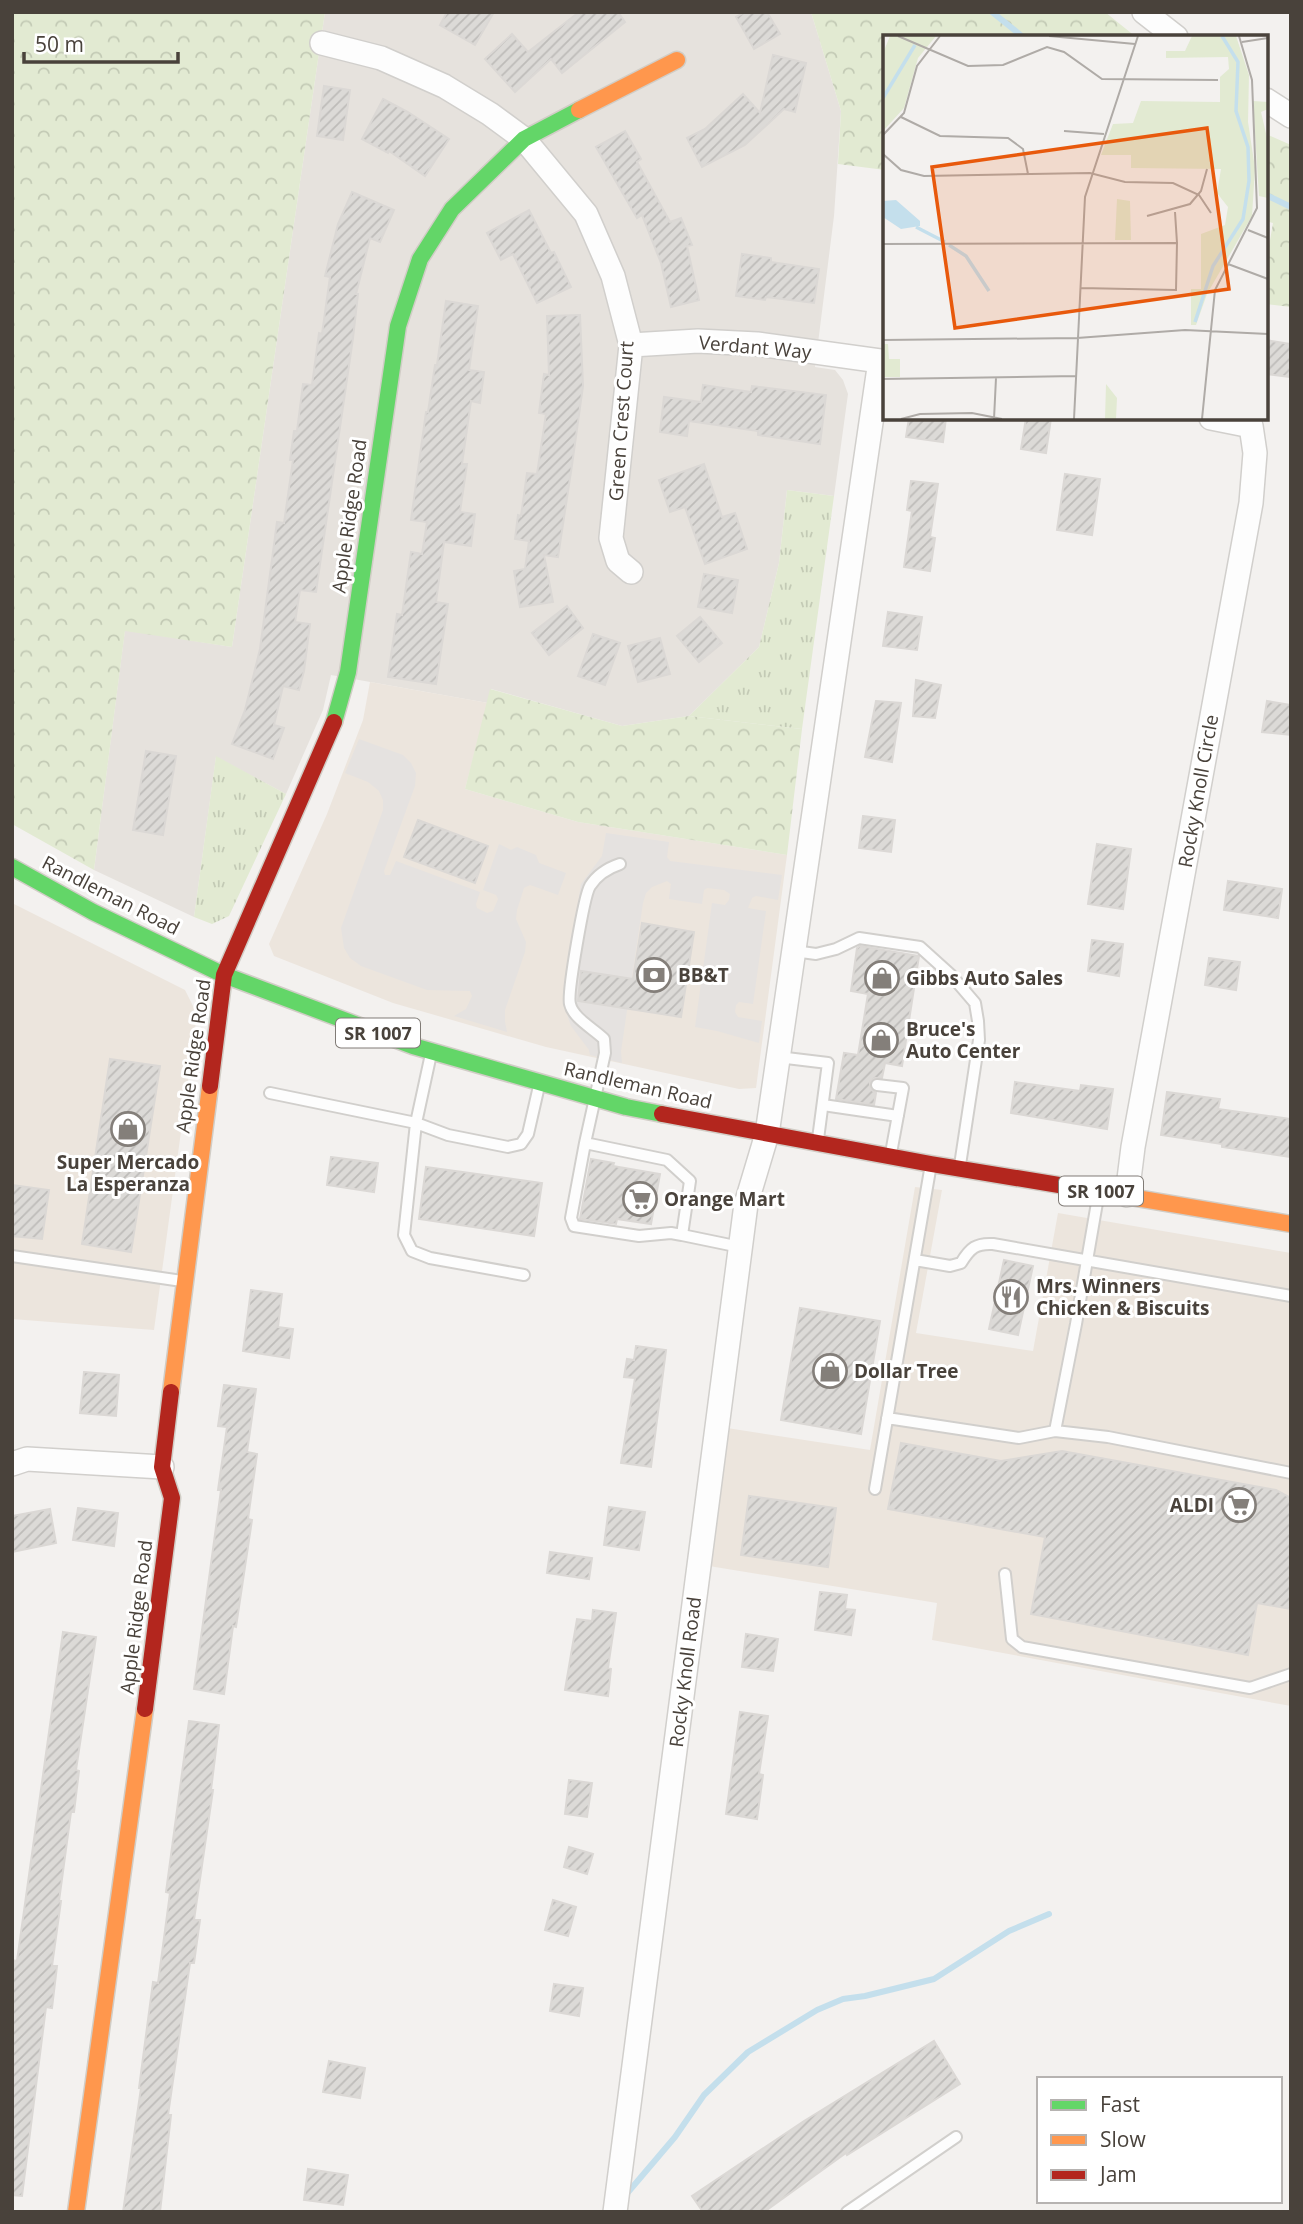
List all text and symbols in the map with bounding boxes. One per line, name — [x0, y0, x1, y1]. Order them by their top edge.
scale bar — [24, 21, 178, 65]
text: 50 m — [35, 30, 84, 58]
inset map — [883, 35, 1268, 420]
street label: Verdant Way — [698, 329, 813, 365]
street label: Green Crest Court — [602, 340, 640, 502]
street label: Apple Ridge Road — [325, 437, 373, 595]
street label: Rocky Knoll Circle — [1172, 712, 1224, 870]
street label: Randleman Road — [38, 849, 184, 941]
bank icon: BB&T — [635, 956, 673, 994]
shop icon: Gibbs Auto Sales — [863, 959, 901, 997]
place label: BB&T — [678, 962, 729, 988]
place label: Gibbs Auto Sales — [906, 965, 1063, 991]
street label: Apple Ridge Road — [169, 977, 217, 1135]
place label: Bruce's Auto Center — [906, 1016, 1021, 1064]
road number: SR 1007 — [336, 1018, 420, 1048]
shop icon: Bruce's Auto Center — [862, 1021, 900, 1059]
street label: Randleman Road — [561, 1055, 715, 1115]
shop icon: Super Mercado La Esperanza — [109, 1110, 147, 1148]
place label: Super Mercado La Esperanza — [57, 1149, 199, 1197]
road number: SR 1007 — [1059, 1176, 1143, 1206]
supermarket icon: Orange Mart — [621, 1180, 659, 1218]
place label: Orange Mart — [664, 1186, 785, 1212]
place label: Mrs. Winners Chicken & Biscuits — [1036, 1273, 1210, 1321]
restaurant icon: Mrs. Winners Chicken & Biscuits — [992, 1278, 1030, 1316]
shop icon: Dollar Tree — [811, 1352, 849, 1390]
place label: Dollar Tree — [854, 1358, 959, 1384]
supermarket icon: ALDI — [1220, 1486, 1258, 1524]
place label: ALDI — [1170, 1492, 1214, 1518]
street label: Apple Ridge Road — [114, 1538, 158, 1696]
street label: Rocky Knoll Road — [663, 1595, 707, 1749]
legend — [1037, 2077, 1282, 2203]
text: Fast — [1100, 2090, 1140, 2118]
text: Slow — [1100, 2125, 1146, 2153]
text: Jam — [1098, 2160, 1137, 2188]

